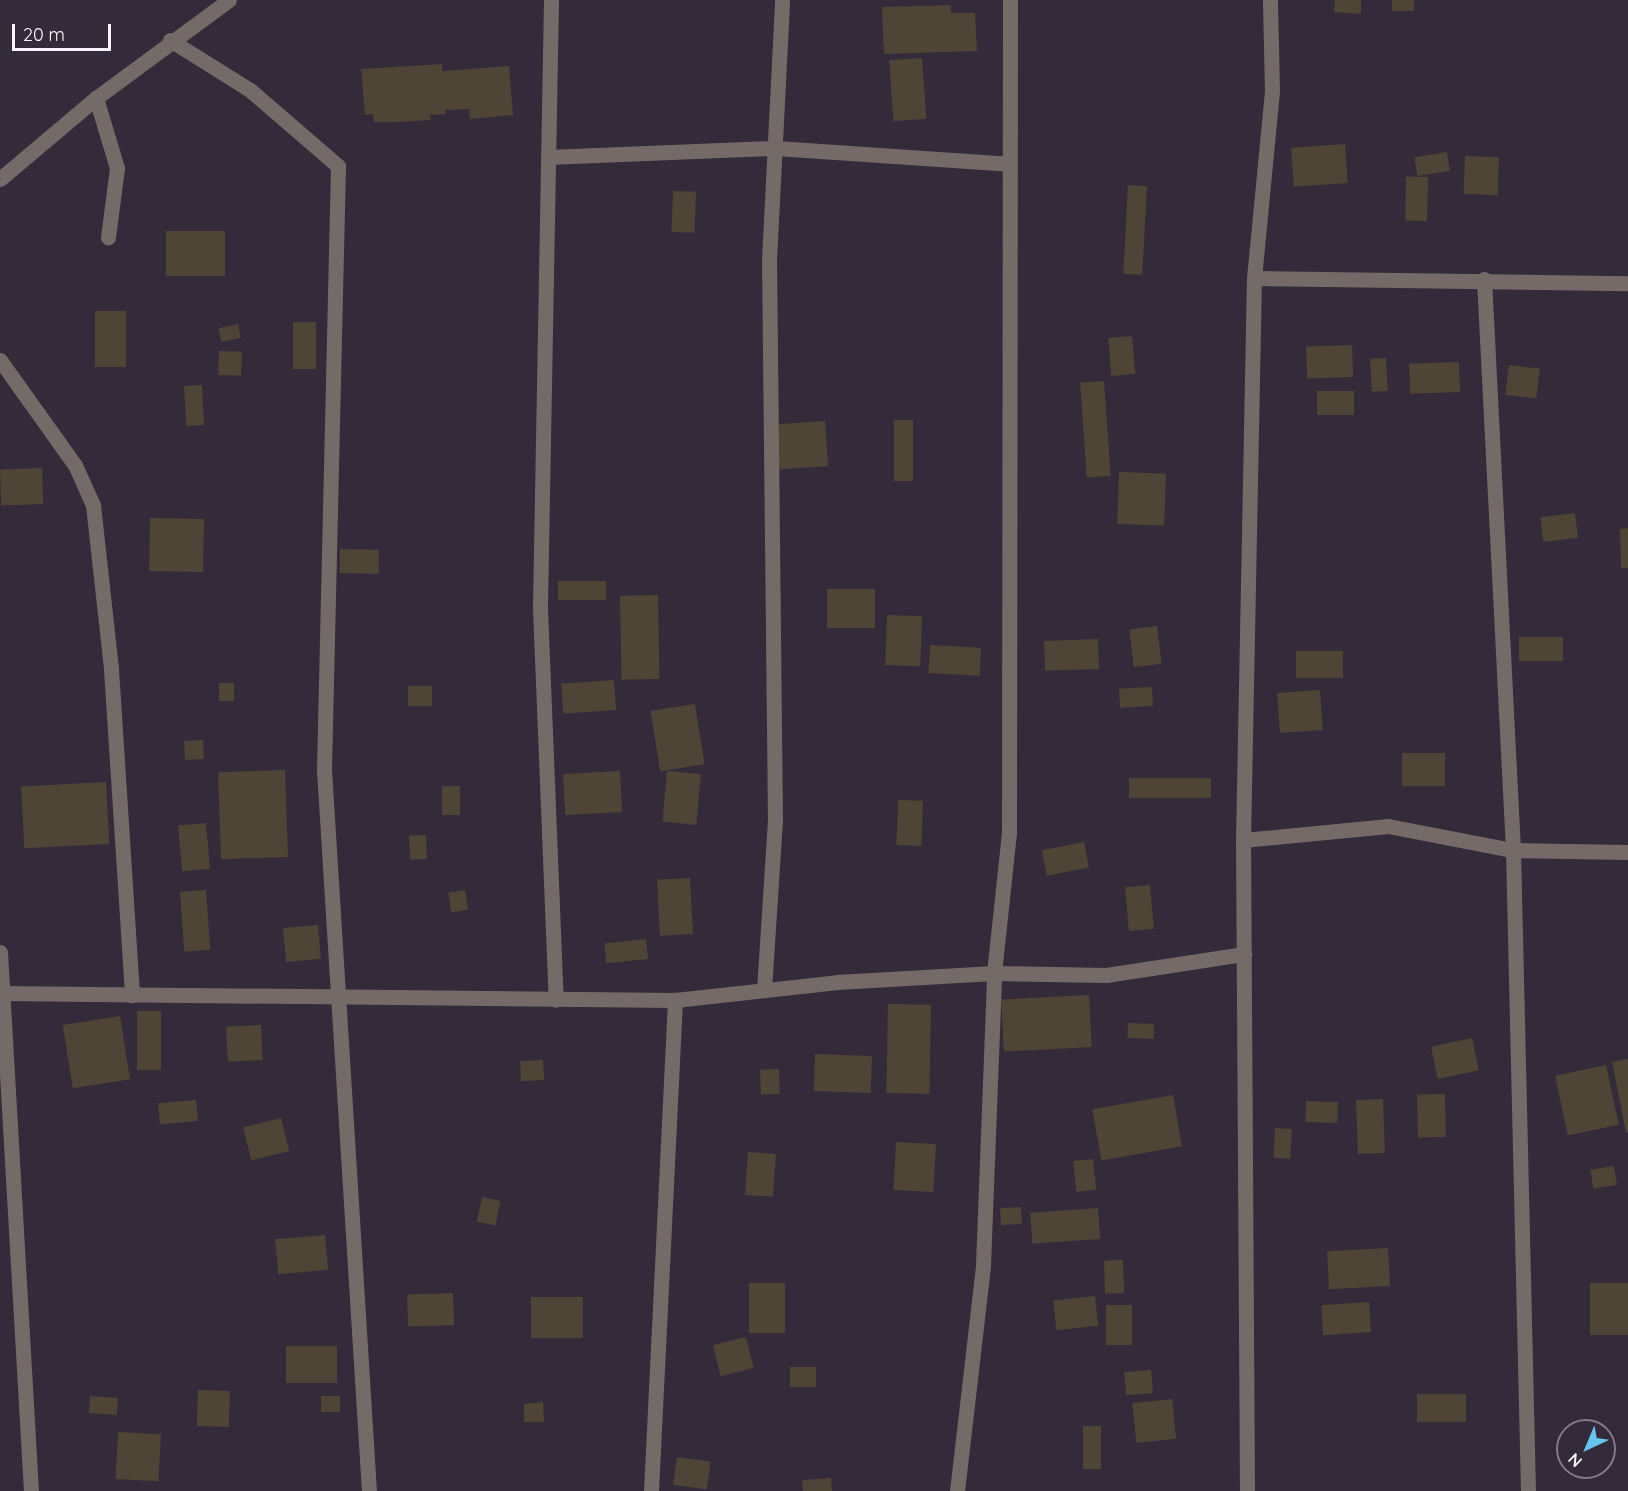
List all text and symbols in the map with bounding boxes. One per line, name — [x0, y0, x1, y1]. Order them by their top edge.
scale bar — [15, 12, 114, 50]
text: 20 m — [23, 23, 65, 46]
north arrow — [1556, 1419, 1616, 1479]
text: N — [1564, 1449, 1586, 1472]

